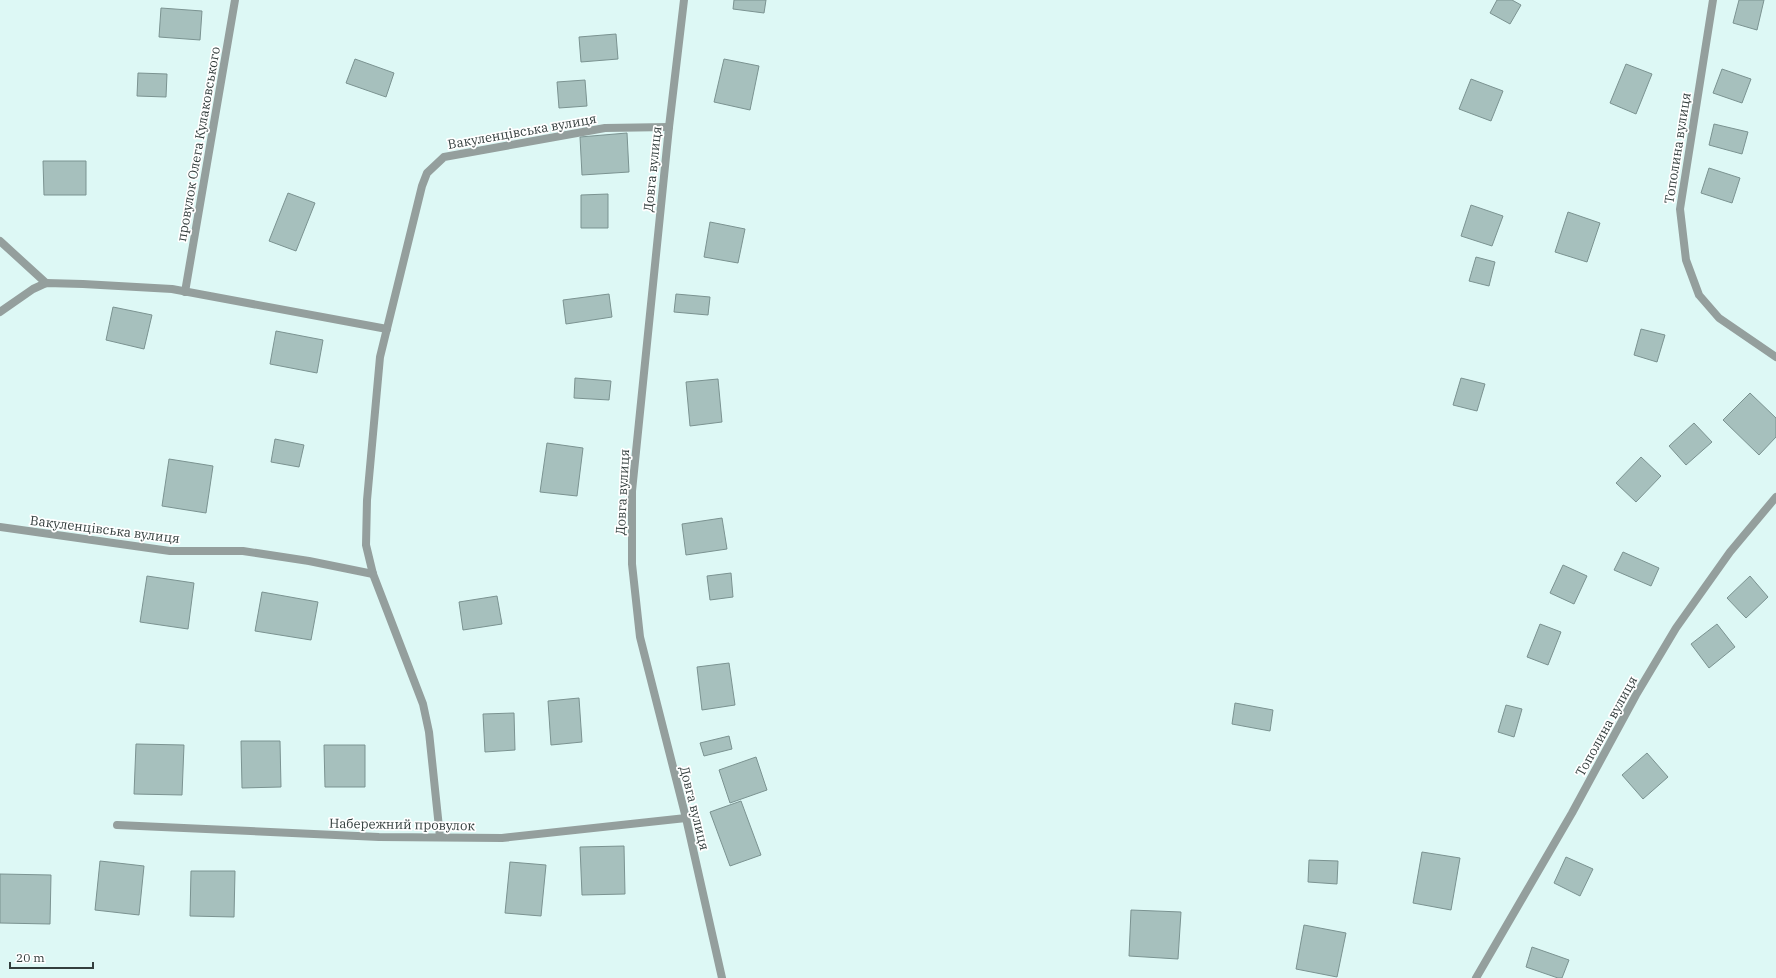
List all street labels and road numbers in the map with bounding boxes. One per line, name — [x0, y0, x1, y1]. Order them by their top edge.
street label: провулок Олега Кулаковського — [173, 45, 224, 243]
street label: Тополина вулиця — [1660, 91, 1695, 205]
street label: Вакуленцівська вулиця — [446, 110, 598, 153]
street label: Довга вулиця — [640, 125, 665, 213]
street label: Довга вулиця — [612, 449, 633, 535]
street label: Вакуленцівська вулиця — [29, 512, 181, 547]
street label: Тополина вулиця — [1572, 673, 1641, 780]
street label: Довга вулиця — [676, 764, 713, 852]
street label: Набережний провулок — [329, 815, 476, 834]

